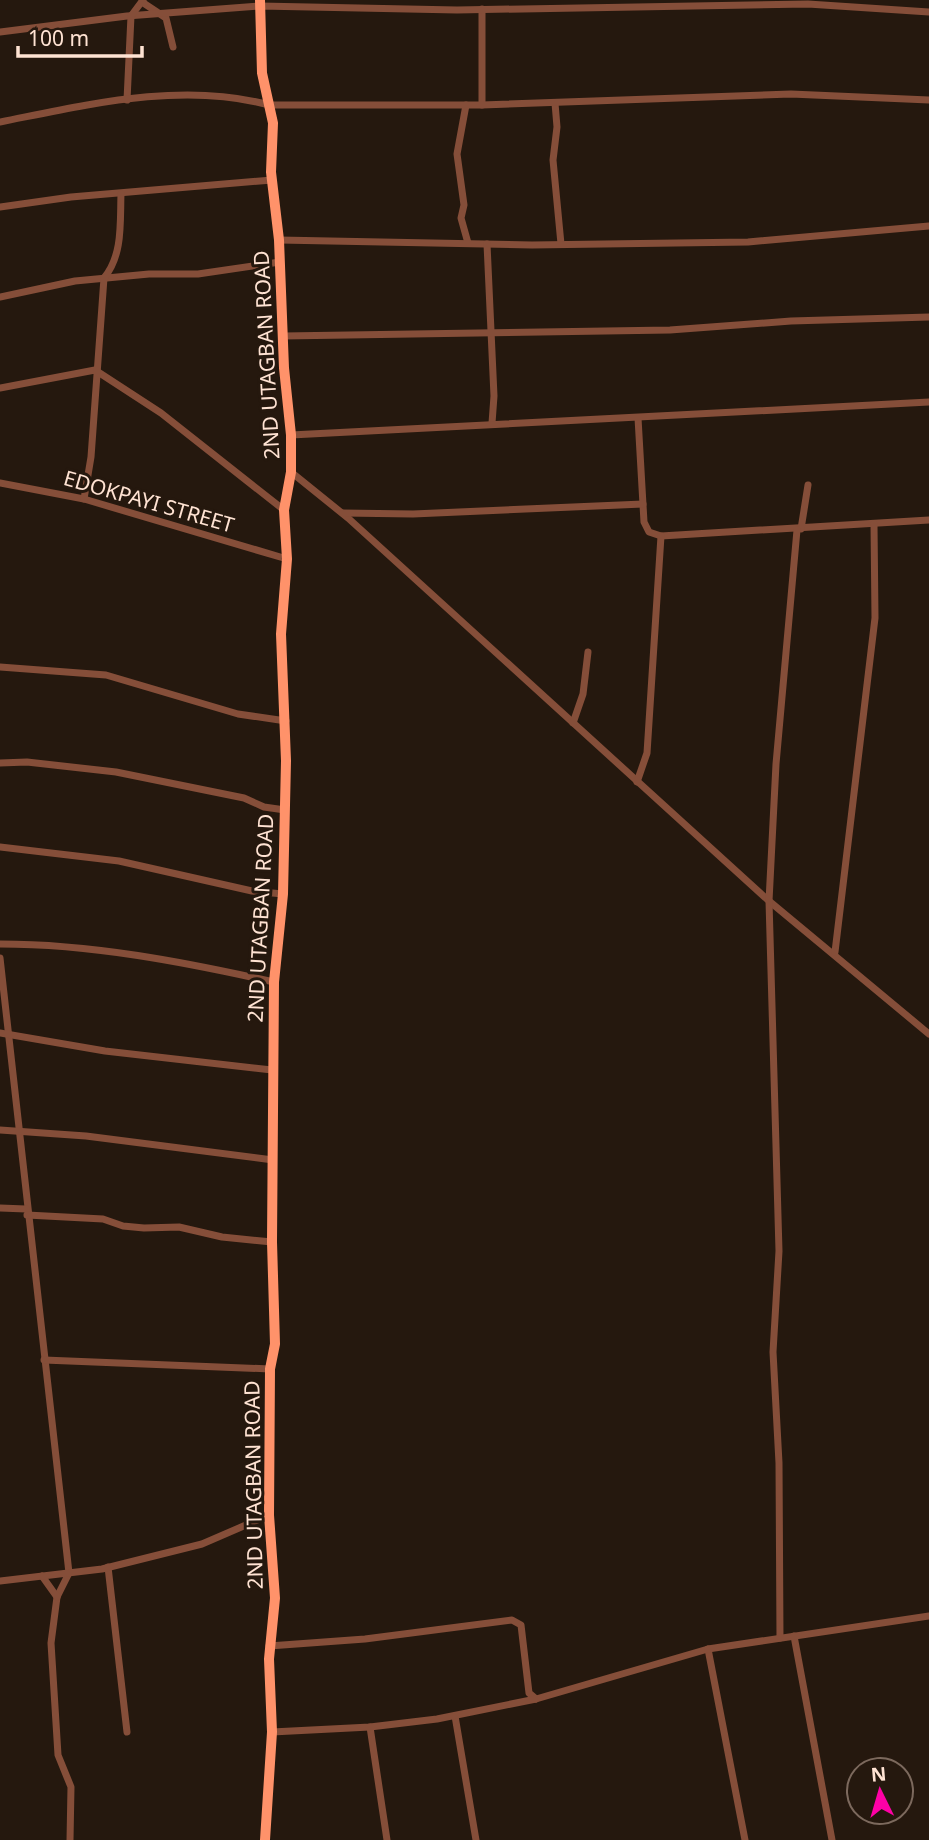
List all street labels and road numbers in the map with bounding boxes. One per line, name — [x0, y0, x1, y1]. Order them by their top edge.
street label: 2ND UTAGBAN ROAD — [247, 250, 285, 460]
street label: EDOKPAYI STREET — [61, 463, 238, 539]
street label: 2ND UTAGBAN ROAD — [241, 813, 279, 1023]
street label: 2ND UTAGBAN ROAD — [237, 1380, 269, 1590]

